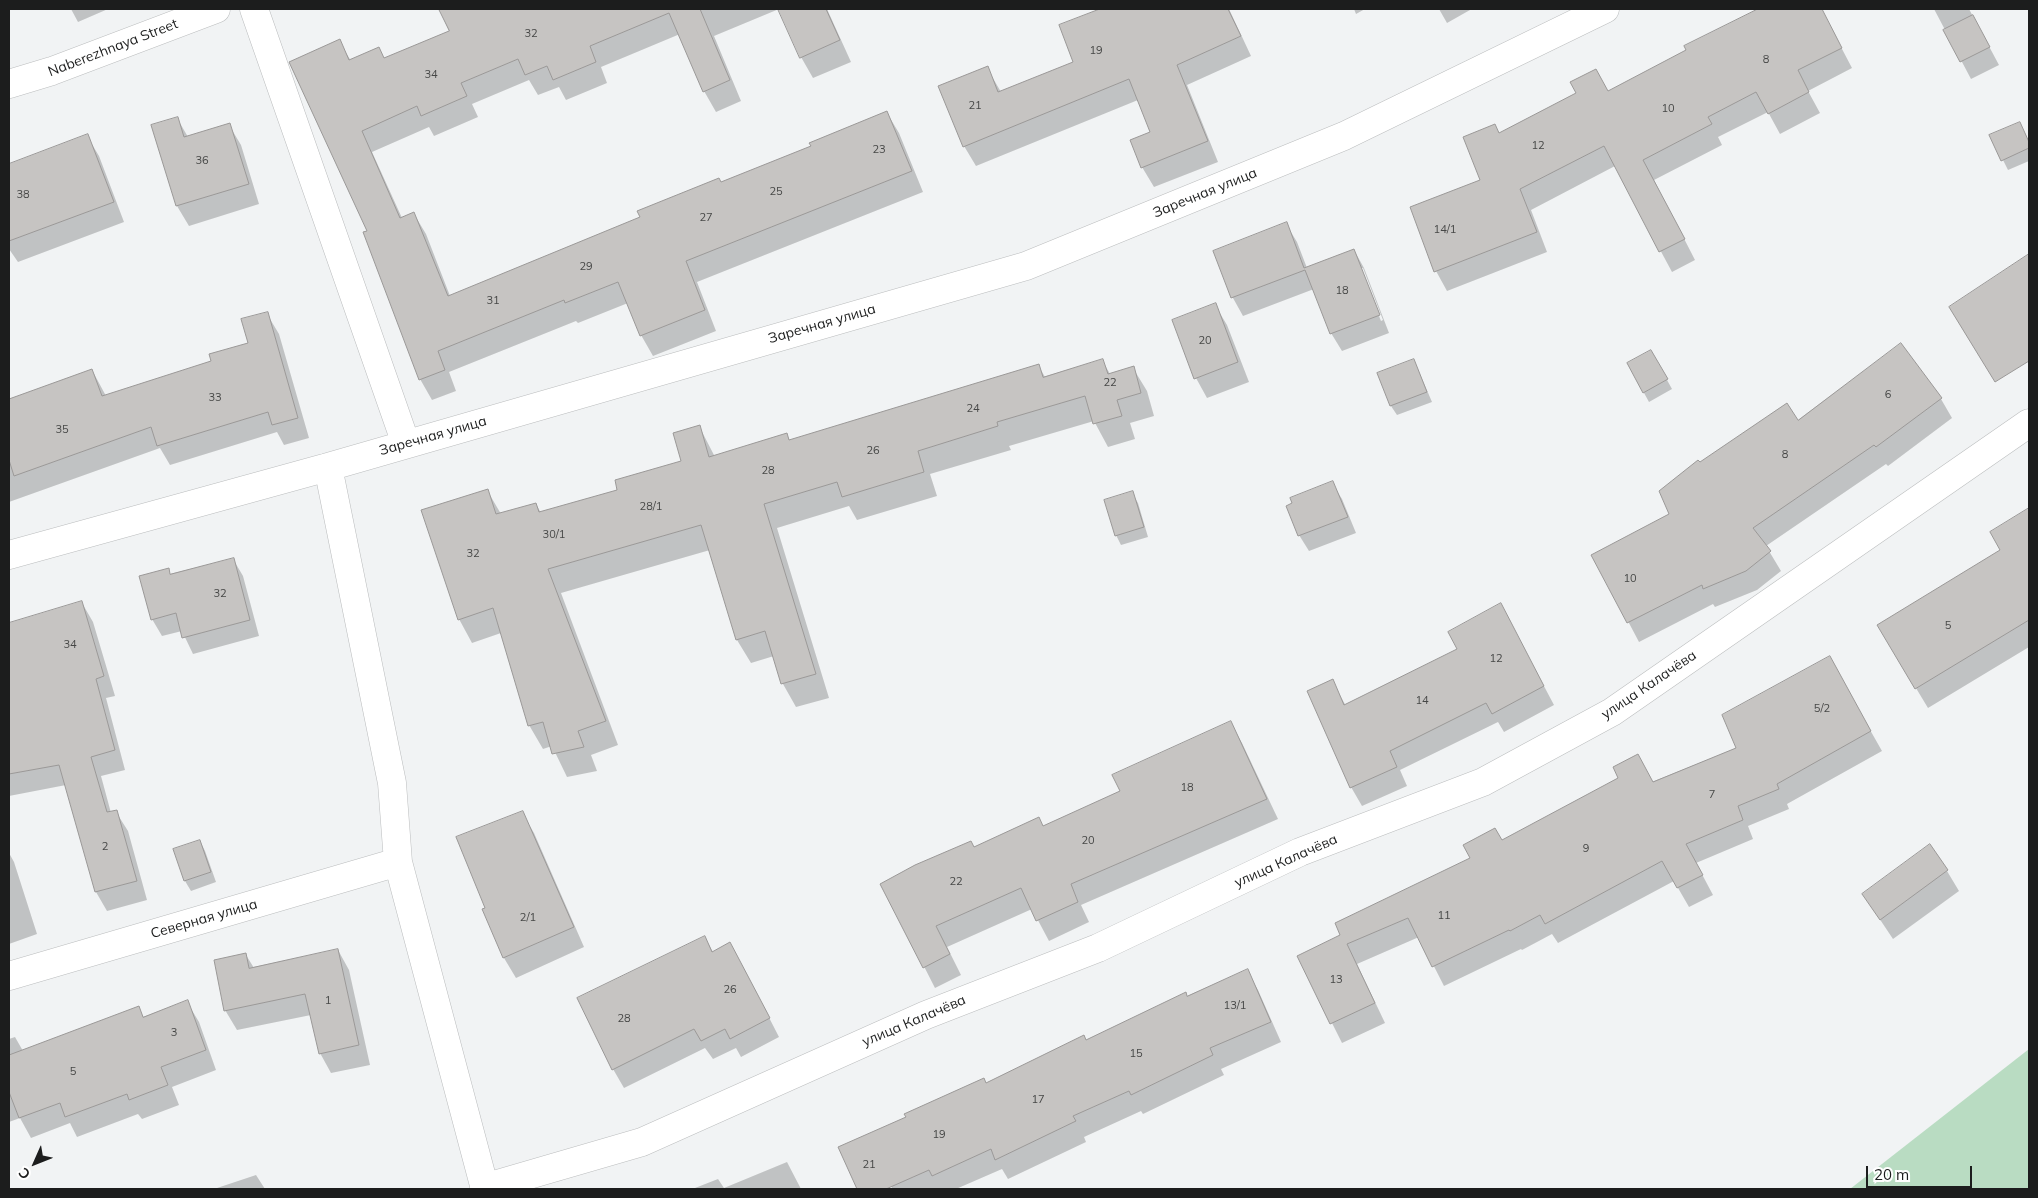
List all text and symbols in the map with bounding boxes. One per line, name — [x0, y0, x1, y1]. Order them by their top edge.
street label: Naberezhnaya Street — [46, 16, 180, 80]
house number: 32 — [524, 27, 538, 41]
house number: 19 — [1089, 44, 1103, 58]
house number: 8 — [1763, 53, 1769, 67]
house number: 34 — [424, 68, 438, 82]
house number: 21 — [968, 99, 982, 113]
house number: 10 — [1661, 102, 1675, 116]
house number: 12 — [1531, 139, 1545, 153]
house number: 23 — [872, 143, 886, 157]
house number: 36 — [195, 154, 209, 168]
street label: Заречная улица — [1150, 164, 1260, 222]
house number: 25 — [769, 185, 783, 199]
house number: 38 — [16, 188, 30, 202]
house number: 27 — [699, 211, 713, 225]
house number: 14/1 — [1434, 223, 1456, 237]
house number: 29 — [579, 260, 593, 274]
house number: 18 — [1335, 284, 1349, 298]
house number: 31 — [486, 294, 500, 308]
street label: Заречная улица — [766, 301, 878, 347]
house number: 20 — [1198, 334, 1212, 348]
house number: 22 — [1103, 376, 1117, 390]
house number: 6 — [1885, 388, 1891, 402]
house number: 33 — [208, 391, 222, 405]
house number: 24 — [966, 402, 980, 416]
street label: Заречная улица — [377, 413, 489, 459]
house number: 35 — [55, 423, 69, 437]
house number: 26 — [866, 444, 880, 458]
house number: 8 — [1782, 448, 1788, 462]
house number: 28 — [761, 464, 775, 478]
house number: 28/1 — [640, 500, 662, 514]
house number: 30/1 — [543, 528, 565, 542]
house number: 32 — [466, 547, 480, 561]
house number: 10 — [1623, 572, 1637, 586]
house number: 32 — [213, 587, 227, 601]
house number: 5 — [1945, 619, 1951, 633]
house number: 34 — [63, 638, 77, 652]
street label: улица Калачёва — [1598, 647, 1700, 723]
house number: 12 — [1489, 652, 1503, 666]
house number: 14 — [1415, 694, 1429, 708]
house number: 5/2 — [1814, 702, 1830, 716]
house number: 18 — [1180, 781, 1194, 795]
house number: 7 — [1709, 788, 1715, 802]
street label: улица Калачёва — [1232, 831, 1340, 891]
house number: 20 — [1081, 834, 1095, 848]
house number: 2 — [102, 840, 108, 854]
house number: 9 — [1583, 842, 1589, 856]
house number: 22 — [949, 875, 963, 889]
street label: Северная улица — [149, 896, 259, 942]
house number: 11 — [1437, 909, 1451, 923]
house number: 2/1 — [520, 911, 536, 925]
house number: 13 — [1329, 973, 1343, 987]
house number: 26 — [723, 983, 737, 997]
street label: улица Калачёва — [860, 992, 968, 1050]
house number: 1 — [325, 994, 331, 1008]
house number: 13/1 — [1224, 999, 1246, 1013]
house number: 28 — [617, 1012, 631, 1026]
house number: 3 — [171, 1026, 177, 1040]
house number: 15 — [1129, 1047, 1143, 1061]
house number: 5 — [70, 1065, 76, 1079]
house number: 17 — [1031, 1093, 1045, 1107]
house number: 19 — [932, 1128, 946, 1142]
north arrow — [10, 1138, 60, 1188]
scale bar — [1868, 1156, 1974, 1188]
house number: 21 — [862, 1158, 876, 1172]
text: С — [14, 1164, 34, 1183]
text: 20 m — [1874, 1165, 1909, 1184]

